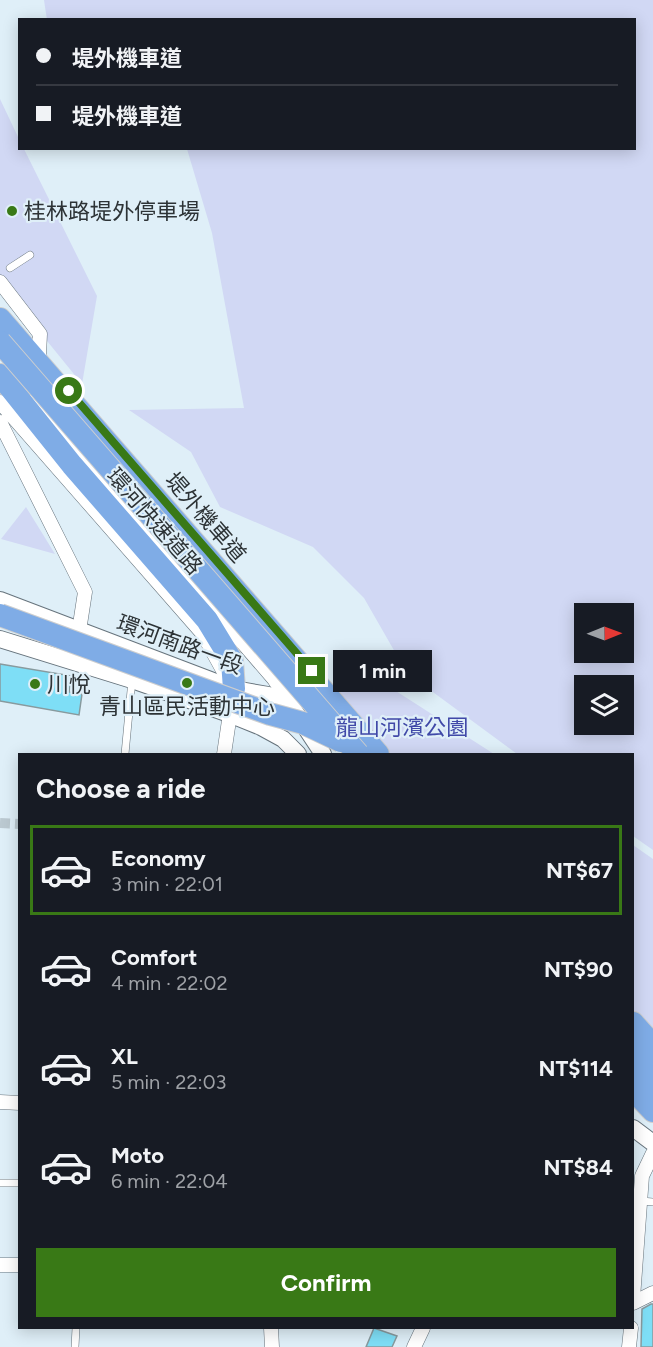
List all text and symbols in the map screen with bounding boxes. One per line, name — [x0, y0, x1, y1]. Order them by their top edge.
text: 堤外機車道 — [72, 45, 182, 72]
text: 堤外機車道 — [72, 103, 182, 130]
place label: 桂林路堤外停車場 — [24, 198, 200, 225]
marker: 桂林路堤外停車場 — [5, 204, 19, 218]
route start — [55, 377, 82, 404]
street label: 環河快速道路 — [101, 463, 208, 580]
street label: 堤外機車道 — [159, 467, 252, 568]
north arrow — [574, 603, 634, 663]
map controls — [574, 603, 634, 735]
street label: 環河南路一段 — [113, 609, 246, 680]
callout: 1 min — [333, 650, 432, 692]
route end — [298, 657, 325, 684]
text: 1 min — [359, 659, 406, 683]
place label: 川悅 — [47, 671, 91, 698]
button: layers — [574, 675, 634, 735]
marker: 青山區民活動中心 — [180, 676, 194, 690]
marker: 川悅 — [28, 677, 42, 691]
place label: 青山區民活動中心 — [99, 693, 275, 720]
park label: 龍山河濱公園 — [336, 714, 468, 741]
text: Choose a ride — [36, 772, 205, 805]
icon: car — [39, 843, 93, 897]
text: Economy — [111, 845, 206, 872]
text: NT$67 — [546, 857, 613, 884]
text: 3 min · 22:01 — [111, 872, 223, 896]
icon: car — [39, 942, 93, 996]
text: Comfort — [111, 944, 197, 971]
text: NT$90 — [544, 956, 613, 983]
text: 4 min · 22:02 — [111, 971, 228, 995]
icon: car — [39, 1041, 93, 1095]
text: XL — [111, 1043, 138, 1070]
text: NT$114 — [538, 1055, 613, 1082]
text: 5 min · 22:03 — [111, 1070, 226, 1094]
icon: car — [39, 1140, 93, 1194]
text: Moto — [111, 1142, 164, 1169]
text: NT$84 — [544, 1154, 613, 1181]
text: 6 min · 22:04 — [111, 1169, 228, 1193]
button: Confirm — [36, 1248, 616, 1317]

